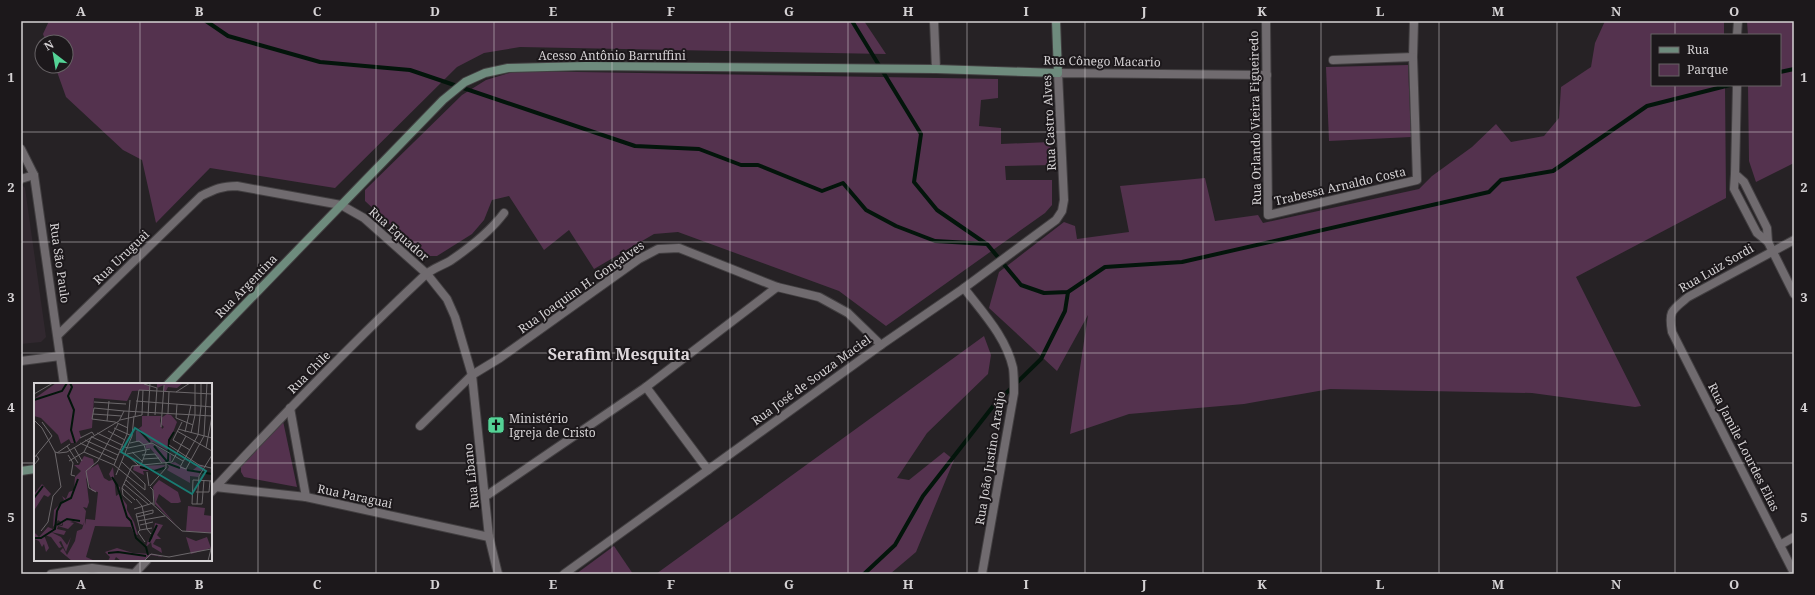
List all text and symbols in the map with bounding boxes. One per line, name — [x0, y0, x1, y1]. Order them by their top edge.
text: A — [76, 2, 86, 20]
text: B — [195, 2, 204, 20]
text: C — [313, 2, 322, 20]
text: D — [430, 2, 440, 20]
text: E — [549, 2, 558, 20]
text: F — [667, 2, 675, 20]
text: G — [784, 2, 794, 20]
text: H — [903, 2, 914, 20]
text: I — [1023, 2, 1029, 20]
text: J — [1140, 2, 1147, 20]
text: K — [1257, 2, 1267, 20]
text: L — [1376, 2, 1385, 20]
text: M — [1492, 2, 1505, 20]
text: N — [1611, 2, 1622, 20]
text: O — [1729, 2, 1739, 20]
street label: Rua Orlando Vieira Figueiredo — [1245, 30, 1265, 205]
north arrow — [34, 34, 74, 74]
legend — [1651, 34, 1781, 86]
text: N — [41, 36, 56, 54]
text: Rua — [1687, 41, 1709, 58]
street label: Acesso Antônio Barruffini — [538, 47, 686, 64]
street label: Rua Cônego Macario — [1043, 51, 1161, 71]
text: Parque — [1687, 61, 1728, 78]
text: 1 — [7, 68, 15, 86]
text: 1 — [1800, 68, 1808, 86]
street label: Rua Castro Alves — [1038, 75, 1060, 171]
street label: Trabessa Arnaldo Costa — [1273, 163, 1408, 209]
text: 2 — [7, 178, 15, 196]
text: 2 — [1800, 178, 1808, 196]
street label: Rua Equador — [365, 203, 433, 265]
street label: Rua São Paulo — [46, 222, 74, 304]
street label: Rua Uruguai — [89, 226, 153, 288]
street label: Rua Joaquim H. Gonçalves — [514, 237, 648, 337]
street label: Rua Luiz Sordi — [1675, 240, 1757, 296]
street label: Rua Argentina — [211, 250, 281, 322]
text: 3 — [7, 288, 15, 306]
text: 3 — [1800, 288, 1808, 306]
street label: Rua José de Souza Maciel — [748, 331, 874, 429]
district label: Serafim Mesquita — [548, 343, 691, 365]
street label: Rua Chile — [284, 347, 334, 397]
street label: Rua Jamile Lourdes Elias — [1704, 380, 1784, 514]
inset map — [34, 383, 212, 561]
street label: Rua João Justino Araújo — [971, 390, 1009, 526]
text: 4 — [7, 398, 15, 416]
text: 4 — [1800, 398, 1808, 416]
place label: Ministério Igreja de Cristo — [509, 410, 596, 441]
church icon: Ministério Igreja de Cristo — [486, 415, 506, 435]
street label: Rua Líbano — [459, 442, 483, 509]
street label: Rua Paraguai — [316, 480, 394, 512]
text: 5 — [7, 508, 15, 526]
text: 5 — [1800, 508, 1808, 526]
text: A — [76, 575, 86, 593]
text: B — [195, 575, 204, 593]
text: C — [313, 575, 322, 593]
text: D — [430, 575, 440, 593]
text: E — [549, 575, 558, 593]
text: F — [667, 575, 675, 593]
text: G — [784, 575, 794, 593]
text: H — [903, 575, 914, 593]
text: I — [1023, 575, 1029, 593]
text: J — [1140, 575, 1147, 593]
text: K — [1257, 575, 1267, 593]
text: L — [1376, 575, 1385, 593]
text: M — [1492, 575, 1505, 593]
text: N — [1611, 575, 1622, 593]
text: O — [1729, 575, 1739, 593]

